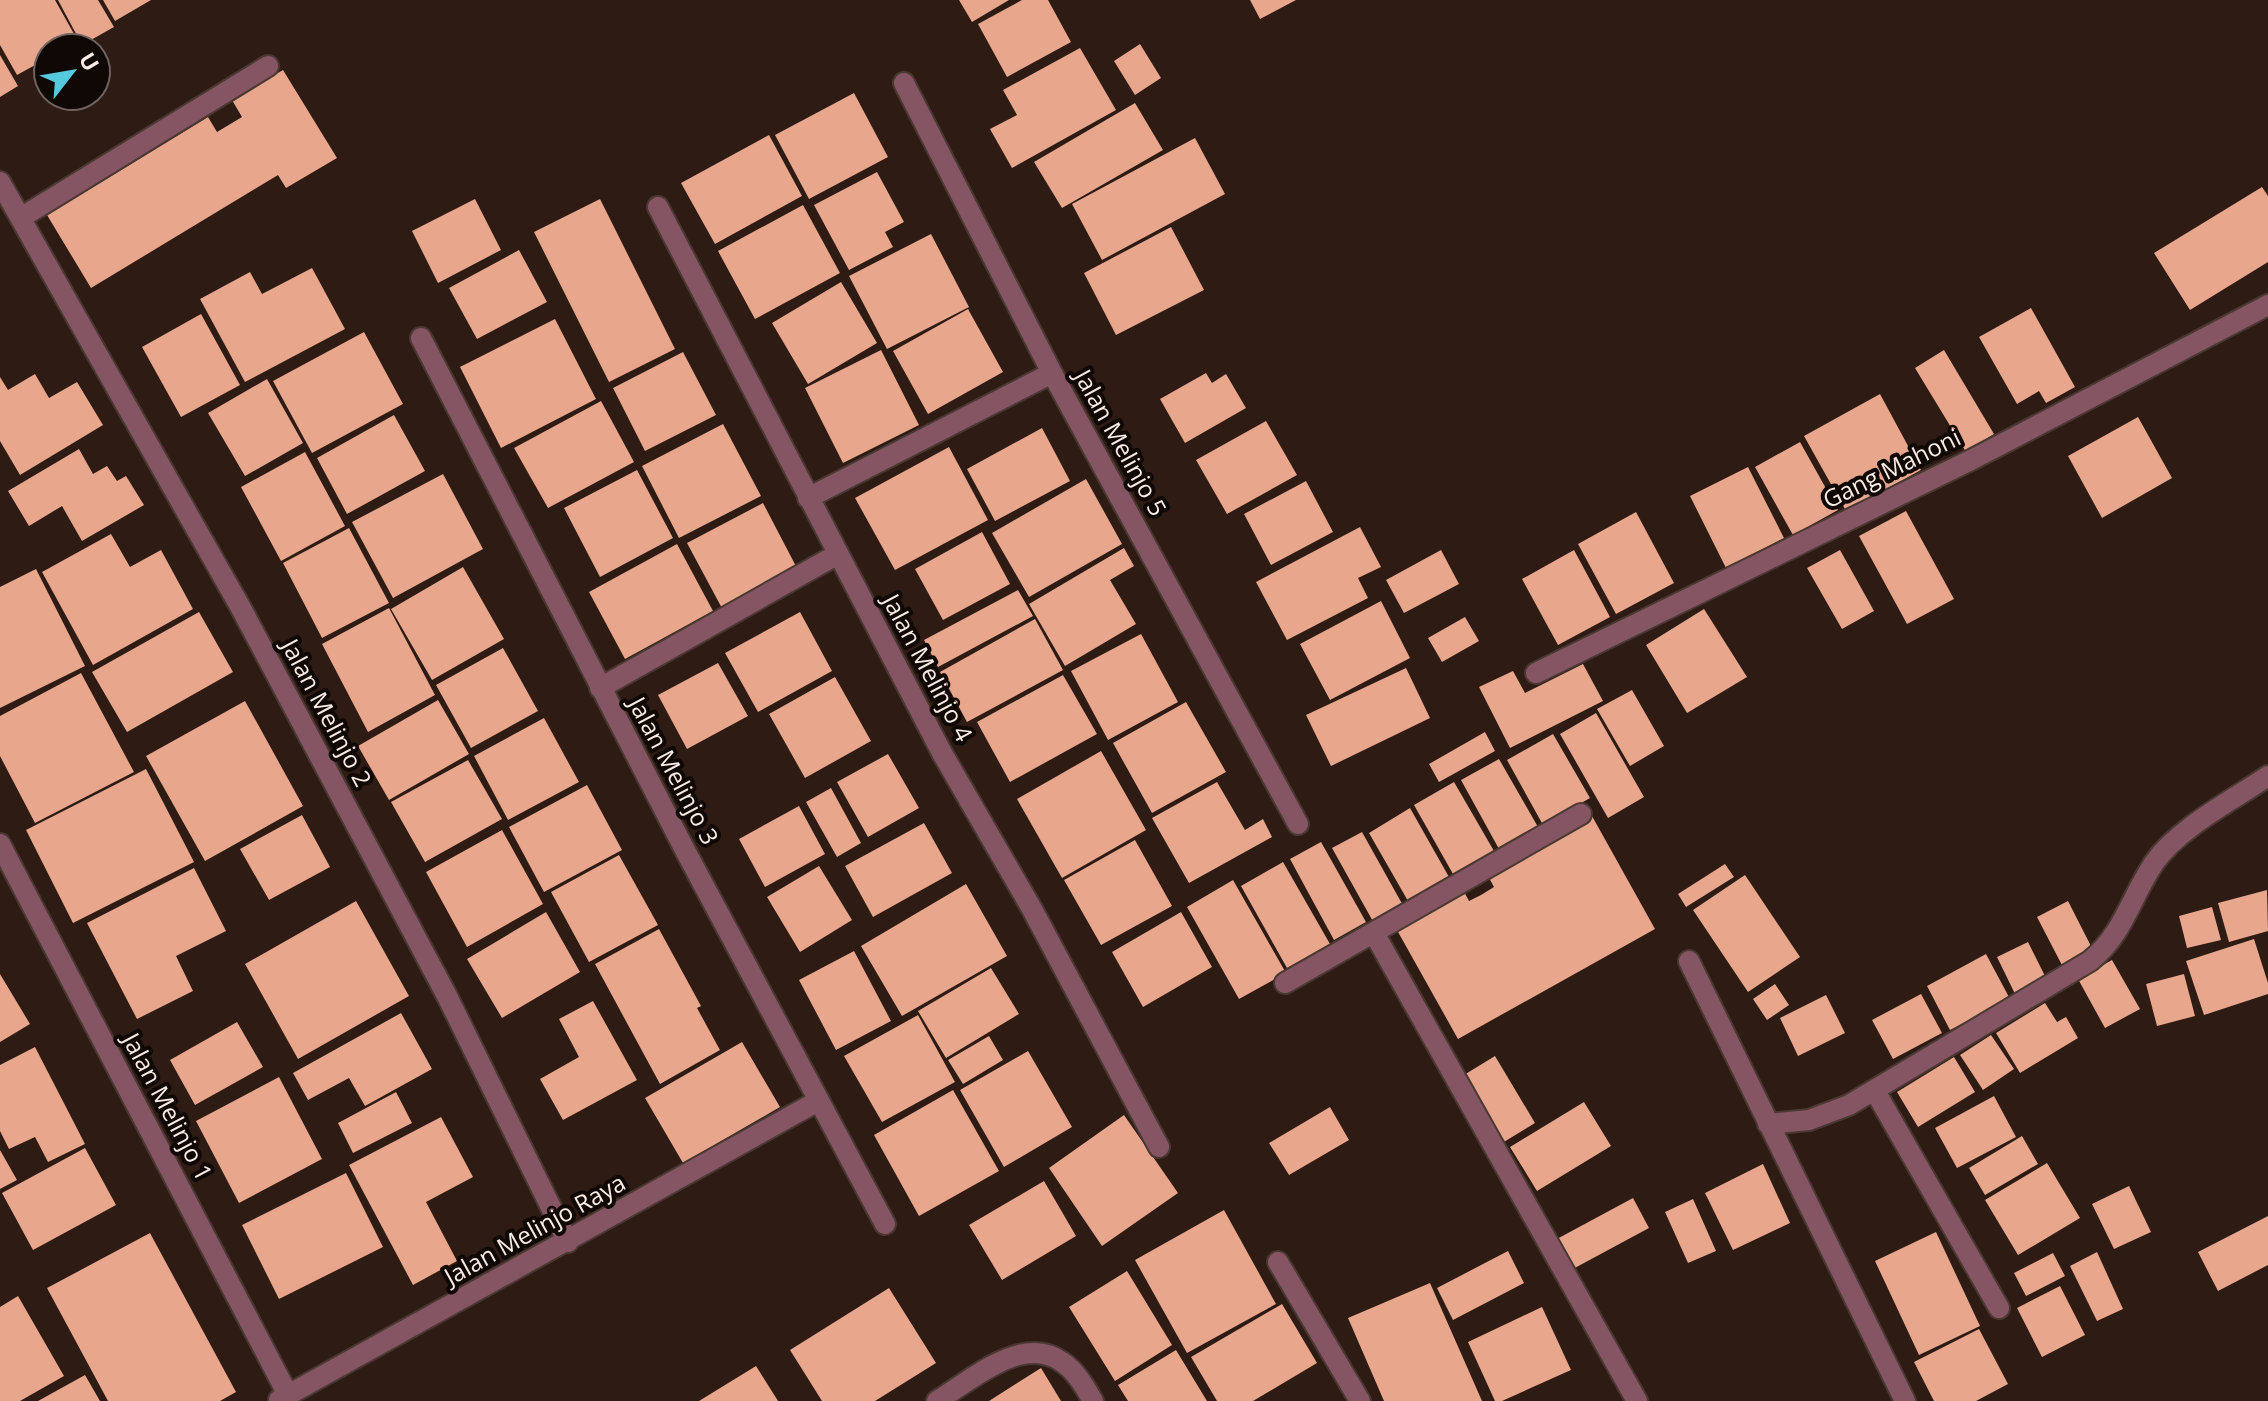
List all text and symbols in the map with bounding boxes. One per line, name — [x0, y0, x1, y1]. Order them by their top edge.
north arrow — [32, 32, 112, 112]
text: U — [73, 46, 107, 76]
street label: Jalan Melinjo 5 — [1067, 361, 1175, 521]
street label: Gang Mahoni — [1817, 420, 1966, 515]
street label: Jalan Melinjo 4 — [875, 586, 981, 747]
street label: Jalan Melinjo 2 — [274, 631, 380, 792]
street label: Jalan Melinjo 3 — [621, 689, 727, 850]
street label: Jalan Melinjo 1 — [115, 1025, 221, 1186]
street label: Jalan Melinjo Raya — [436, 1165, 631, 1293]

